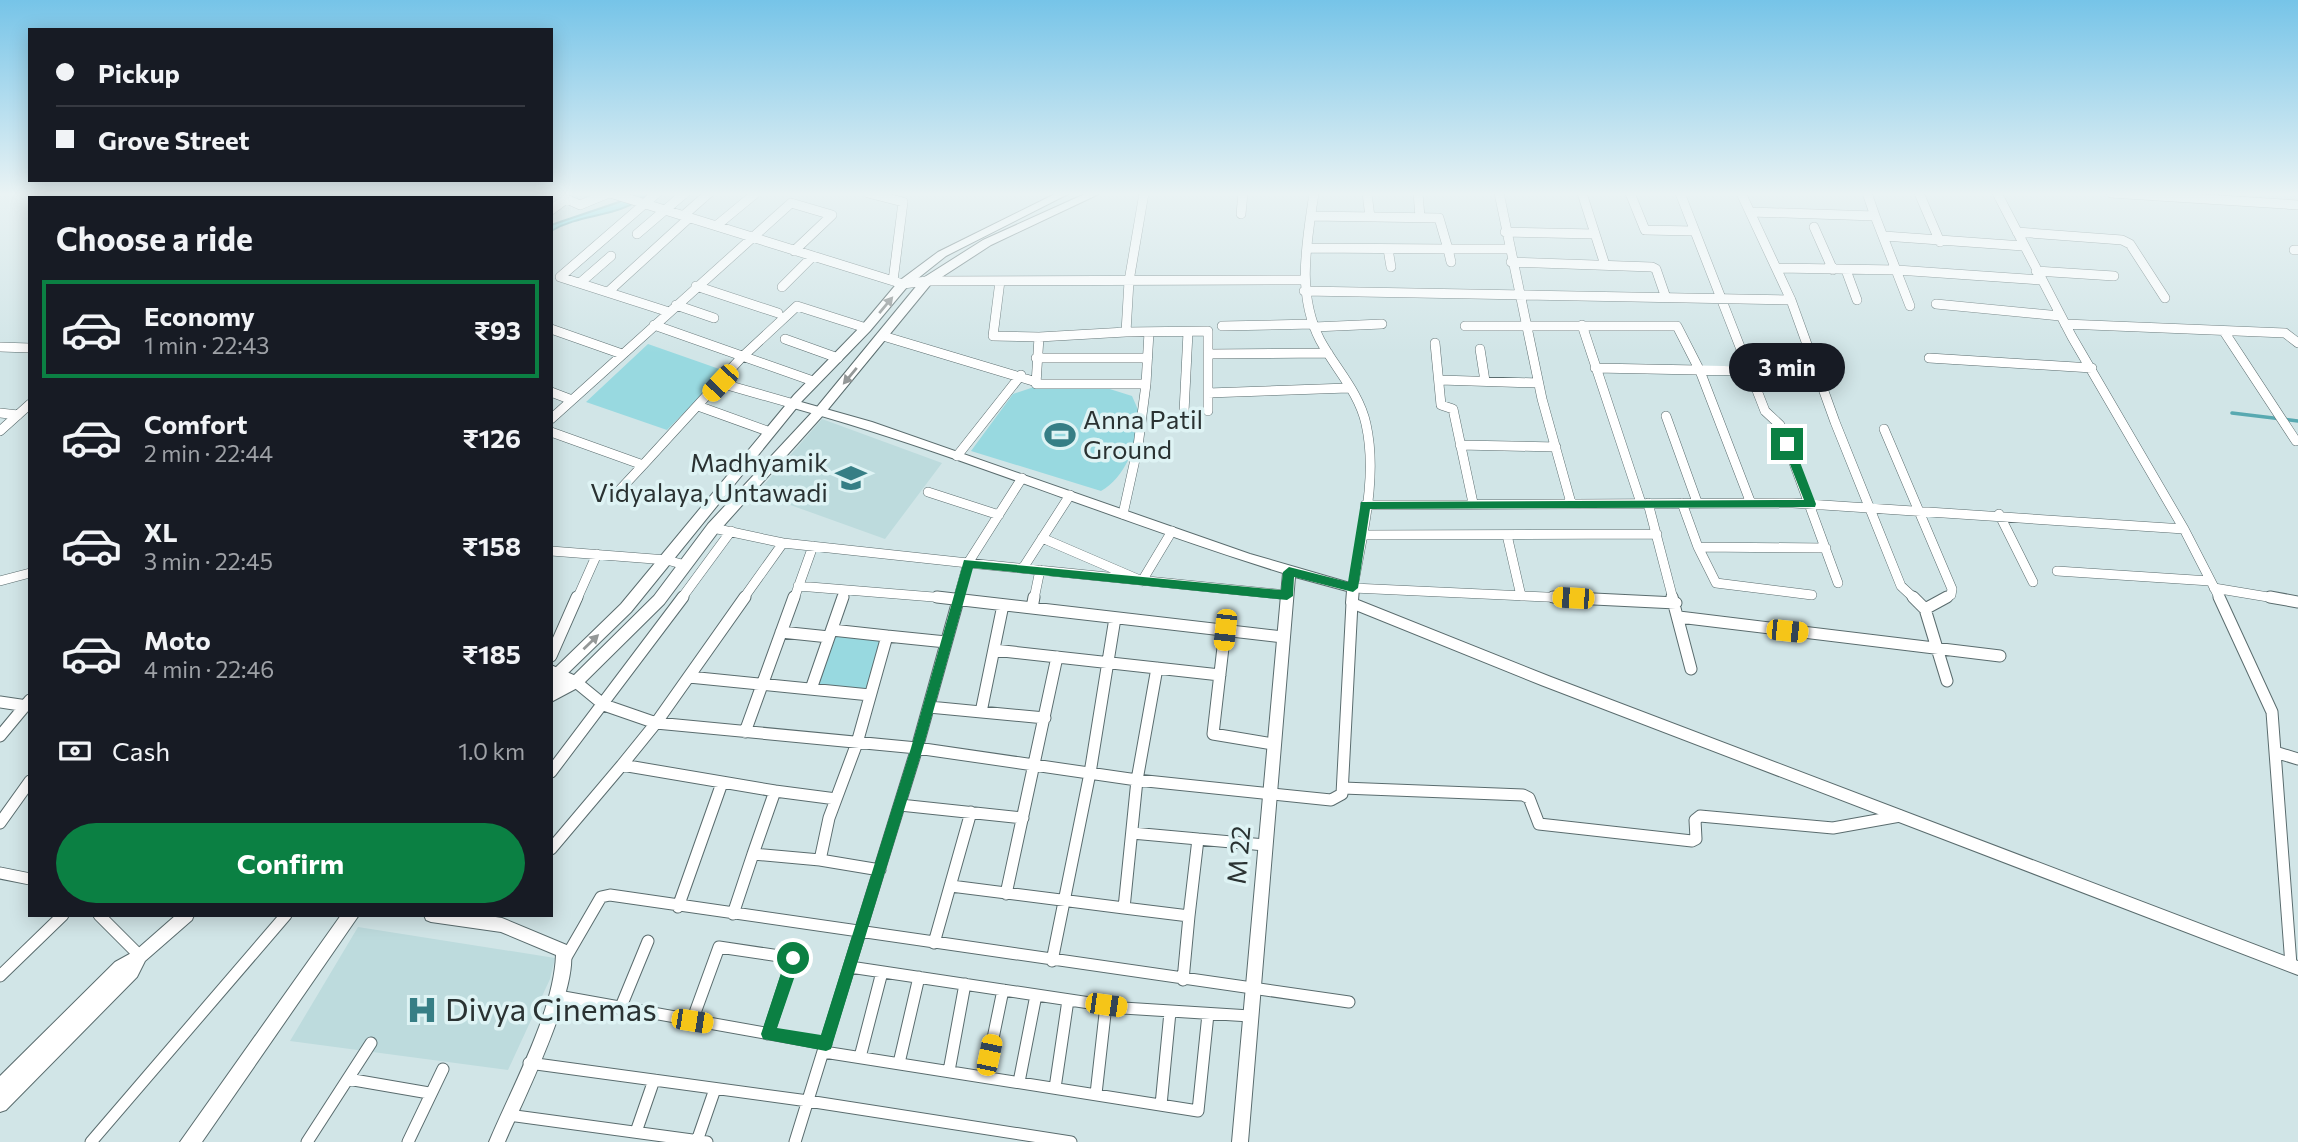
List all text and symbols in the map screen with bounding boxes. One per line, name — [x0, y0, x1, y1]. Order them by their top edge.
text: Pickup — [98, 57, 180, 88]
text: Grove Street — [98, 124, 250, 155]
text: Choose a ride — [56, 218, 253, 258]
one-way arrow — [878, 296, 894, 314]
icon: car — [60, 298, 123, 361]
text: Economy — [144, 300, 255, 331]
text: ₹93 — [474, 314, 521, 345]
text: 1 min · 22:43 — [144, 331, 270, 359]
callout: 3 min — [1729, 342, 1845, 392]
text: 3 min — [1758, 353, 1816, 381]
car — [698, 360, 743, 406]
one-way arrow — [842, 367, 857, 385]
place label: Anna Patil Ground — [1083, 403, 1203, 464]
icon: car — [60, 406, 123, 469]
text: Comfort — [144, 408, 247, 439]
sports icon: Anna Patil Ground — [1043, 418, 1077, 452]
text: ₹126 — [462, 422, 521, 453]
route end — [1771, 428, 1803, 460]
text: 2 min · 22:44 — [144, 439, 273, 467]
place label: Madhyamik Vidyalaya, Untawadi — [590, 446, 828, 507]
school or university icon: Madhyamik Vidyalaya, Untawadi — [834, 461, 868, 495]
icon: car — [60, 514, 123, 577]
text: XL — [144, 516, 178, 547]
text: ₹158 — [462, 530, 521, 561]
text: 3 min · 22:45 — [144, 547, 273, 575]
car — [1552, 586, 1595, 610]
car — [1213, 608, 1238, 652]
car — [1766, 618, 1809, 644]
icon: car — [60, 622, 123, 685]
text: Moto — [144, 624, 211, 655]
one-way arrow — [582, 634, 599, 650]
text: ₹185 — [462, 638, 521, 669]
text: 4 min · 22:46 — [144, 655, 274, 683]
icon: cash — [56, 732, 94, 770]
text: Cash — [112, 735, 170, 766]
text: 1.0 km — [458, 737, 525, 765]
button: Confirm — [56, 823, 525, 903]
street label: M 22 — [1220, 824, 1256, 885]
route start — [777, 942, 809, 974]
place label: Divya Cinemas — [445, 988, 657, 1028]
car — [1084, 992, 1129, 1018]
hospital icon: Divya Cinemas — [405, 993, 439, 1027]
car — [670, 1007, 715, 1035]
car — [975, 1032, 1004, 1078]

